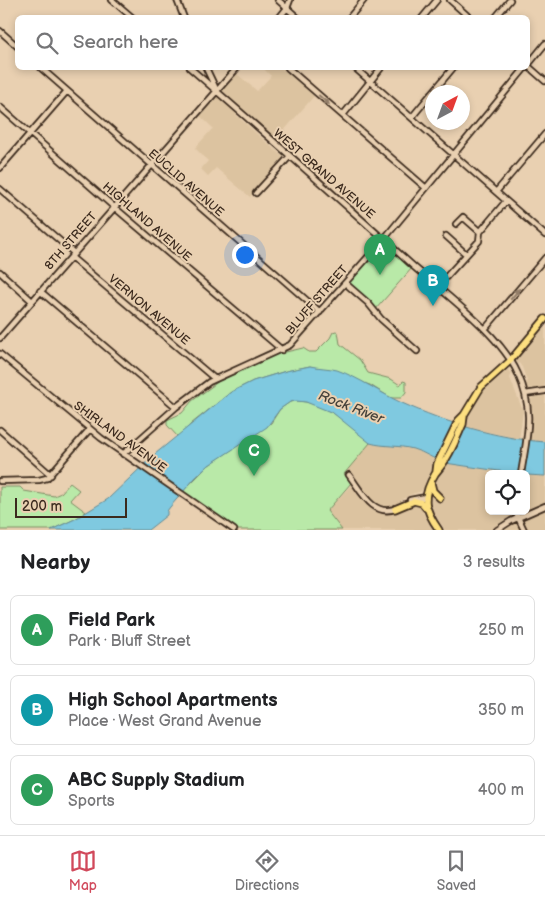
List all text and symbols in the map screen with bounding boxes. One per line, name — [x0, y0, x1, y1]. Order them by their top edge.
search box — [15, 15, 530, 70]
icon: search — [33, 29, 61, 57]
text: Search here — [73, 31, 178, 54]
north arrow — [425, 85, 470, 130]
one-way arrow — [318, 94, 331, 105]
street label: WEST GRAND AVENUE — [270, 126, 378, 222]
street label: EUCLID AVENUE — [145, 146, 227, 220]
street label: HIGHLAND AVENUE — [99, 179, 195, 265]
street label: 8TH STREET — [42, 208, 101, 273]
pin: A — [364, 234, 396, 275]
your location — [232, 242, 258, 268]
street label: BLUFF STREET — [283, 262, 352, 338]
pin: B — [417, 265, 449, 306]
street label: VERNON AVENUE — [105, 272, 193, 348]
one-way arrow — [509, 288, 520, 300]
water label: Rock River — [316, 387, 387, 428]
street label: SHIRLAND AVENUE — [71, 398, 169, 476]
pin: C — [238, 435, 270, 476]
map controls — [485, 470, 530, 515]
button: locate — [485, 470, 530, 515]
scale bar — [15, 495, 128, 518]
text: 200 m — [22, 498, 62, 515]
text: Nearby — [20, 550, 90, 575]
text: 3 results — [463, 553, 525, 572]
text: Field Park — [68, 609, 155, 632]
text: A — [32, 621, 42, 640]
text: 250 m — [478, 621, 524, 640]
text: Park · Bluff Street — [68, 632, 191, 651]
text: High School Apartments — [68, 689, 278, 712]
text: B — [31, 701, 43, 720]
text: 350 m — [478, 701, 524, 720]
text: Place · West Grand Avenue — [68, 712, 261, 731]
text: ABC Supply Stadium — [68, 769, 245, 792]
text: C — [31, 781, 43, 800]
text: 400 m — [478, 781, 524, 800]
text: Sports — [68, 792, 115, 811]
tab: Map — [69, 847, 97, 894]
tab: Directions — [235, 847, 299, 894]
tab: Saved — [437, 847, 476, 894]

